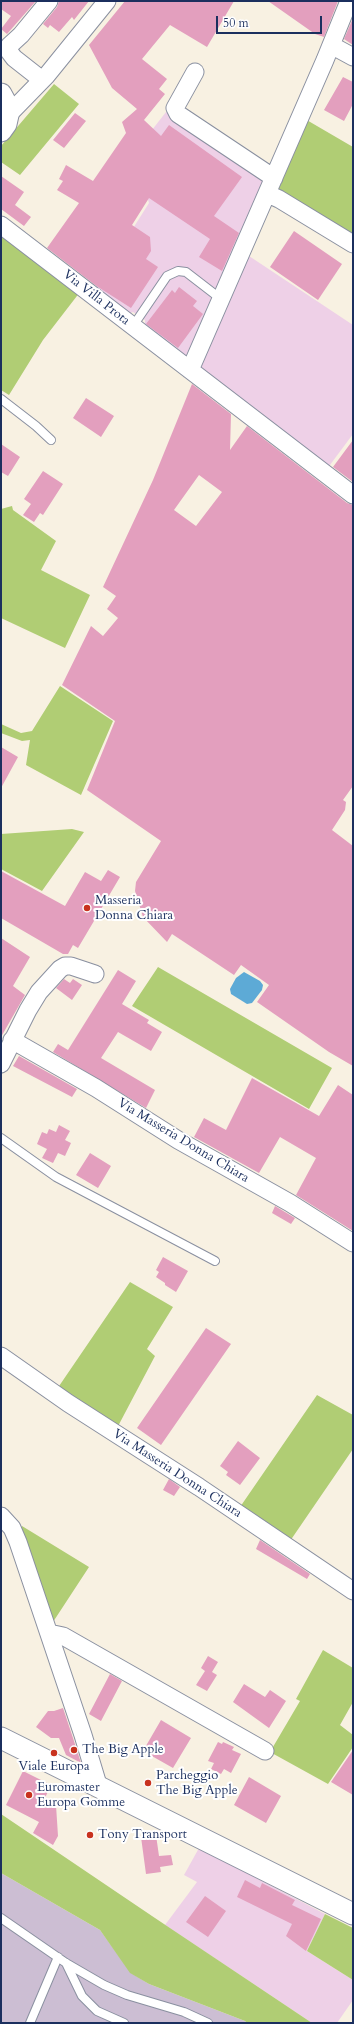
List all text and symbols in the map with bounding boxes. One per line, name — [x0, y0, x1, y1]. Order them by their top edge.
scale bar — [218, 8, 324, 34]
text: 50 m — [223, 15, 249, 31]
street label: Via Villa Prota — [60, 267, 132, 329]
place label: Masseria Donna Chiara — [95, 893, 173, 924]
marker: Masseria Donna Chiara — [82, 903, 92, 913]
street label: Via Masseria Donna Chiara — [114, 1096, 252, 1186]
street label: Via Masseria Donna Chiara — [110, 1426, 244, 1522]
place label: The Big Apple — [82, 1742, 164, 1758]
marker: The Big Apple — [69, 1745, 79, 1755]
marker: Viale Europa — [49, 1748, 59, 1758]
place label: Viale Europa — [19, 1759, 89, 1775]
place label: Parcheggio The Big Apple — [156, 1768, 238, 1799]
marker: Parcheggio The Big Apple — [143, 1778, 153, 1788]
place label: Euromaster Europa Gomme — [37, 1780, 125, 1811]
marker: Euromaster Europa Gomme — [24, 1790, 34, 1800]
place label: Tony Transport — [98, 1827, 187, 1843]
marker: Tony Transport — [85, 1830, 95, 1840]

